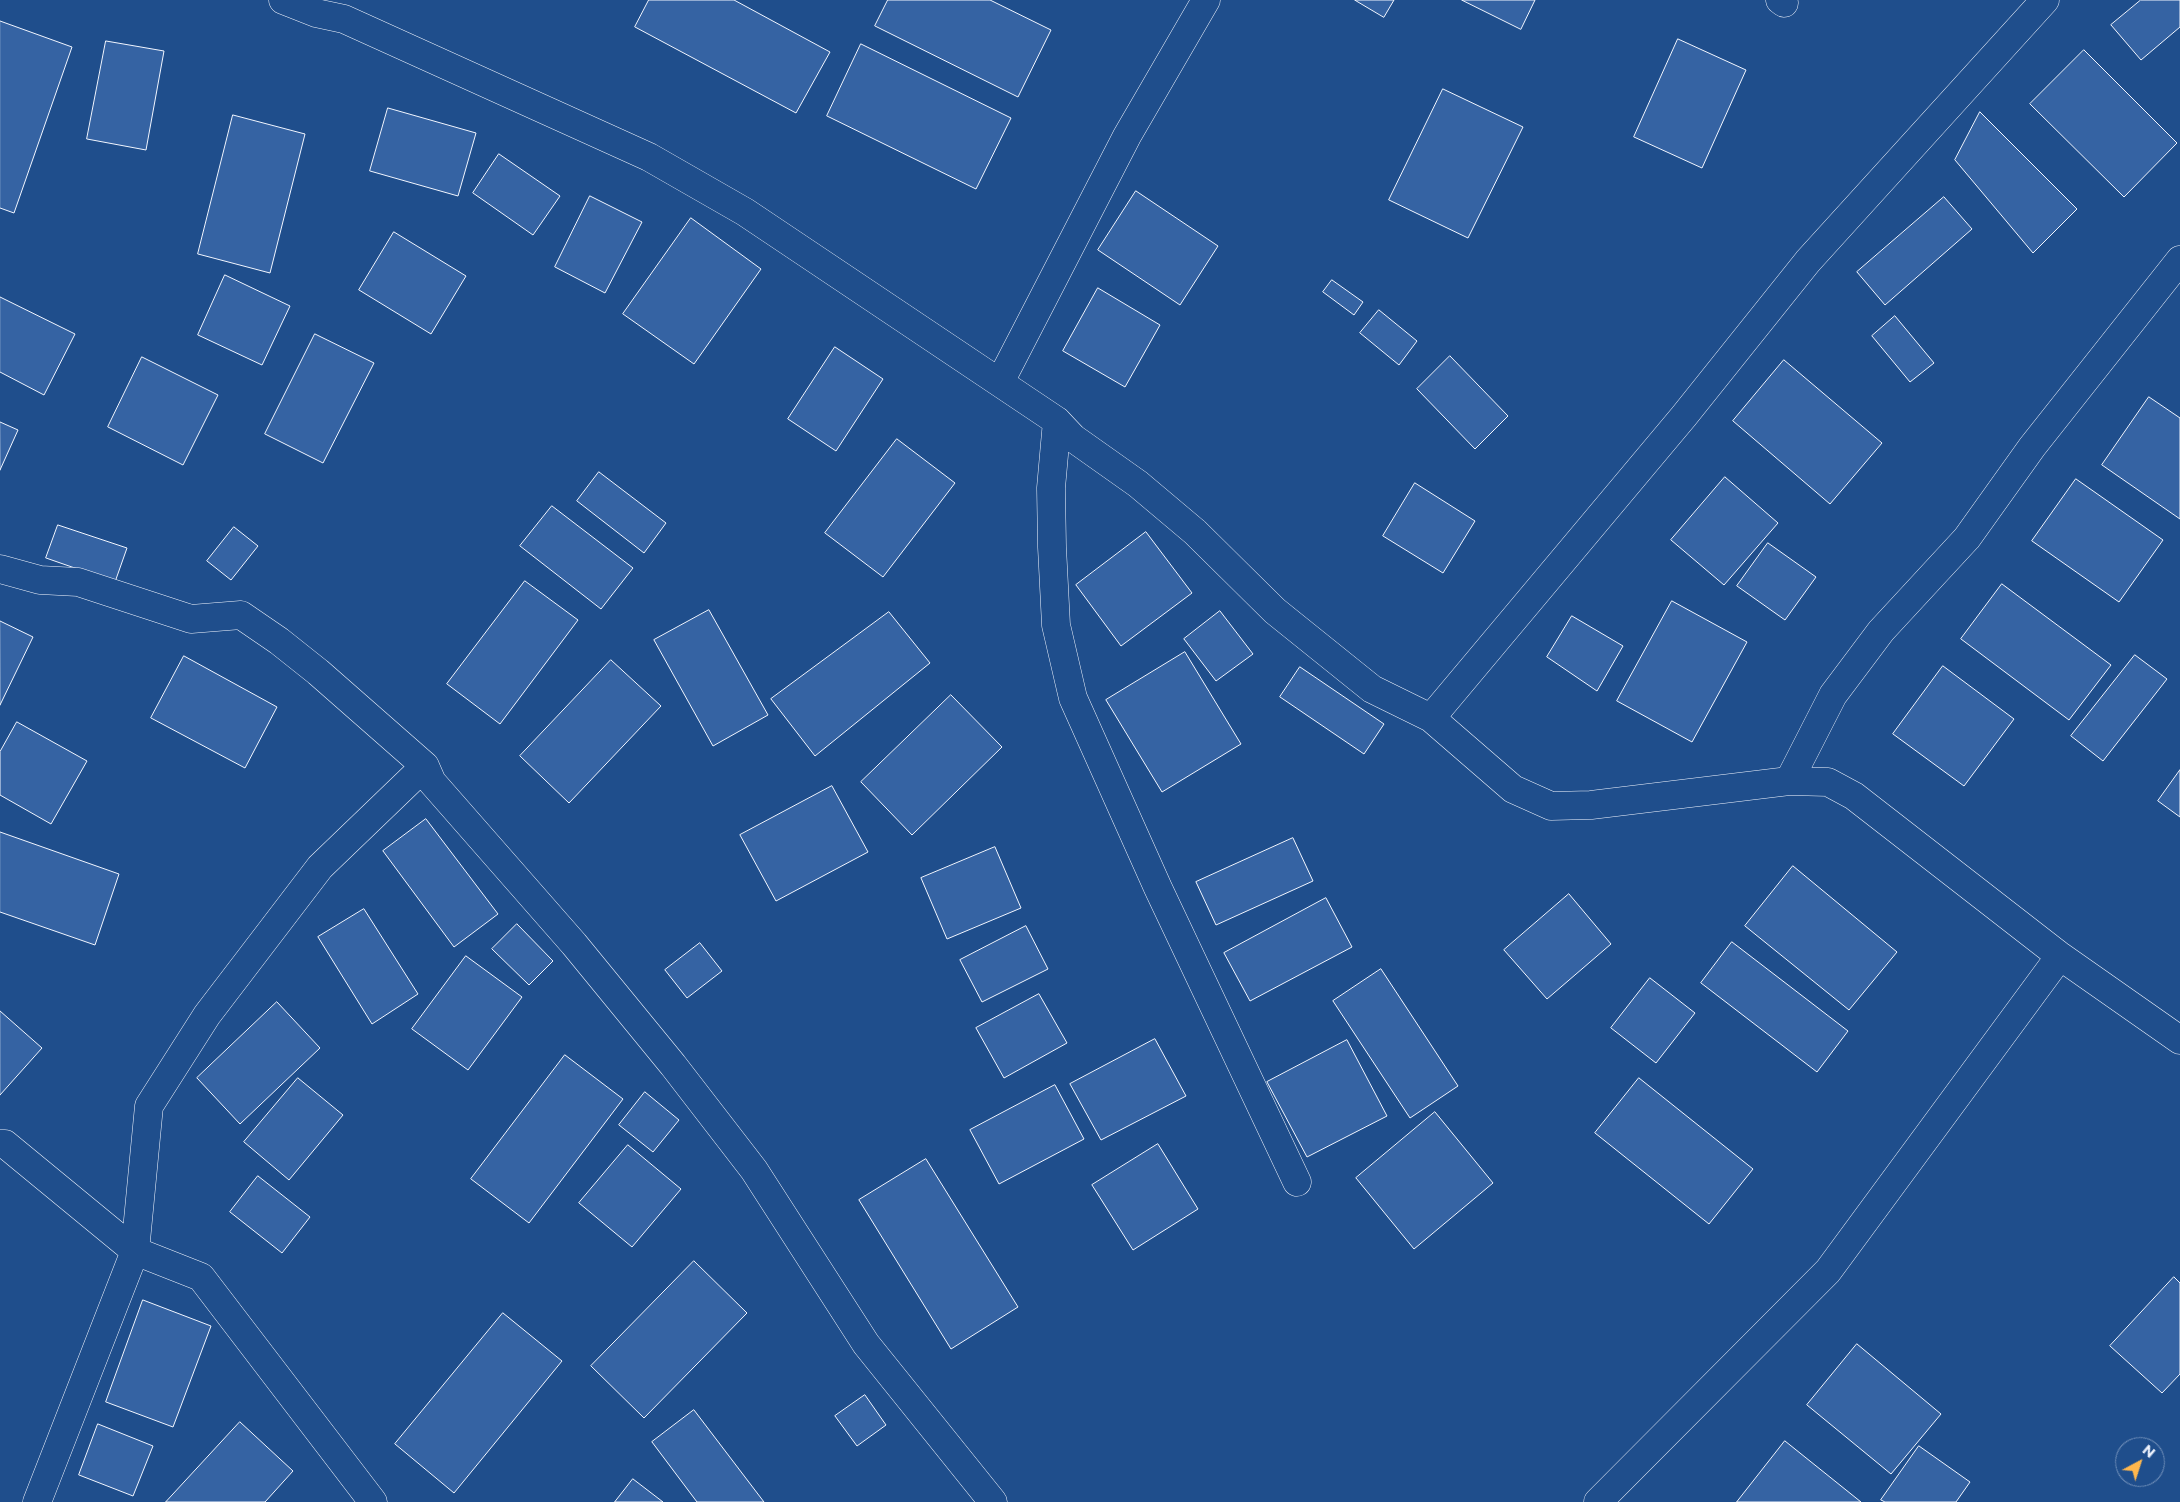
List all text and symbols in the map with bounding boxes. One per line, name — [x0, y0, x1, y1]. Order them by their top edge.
north arrow — [2115, 1437, 2165, 1487]
text: N — [2139, 1441, 2159, 1462]

